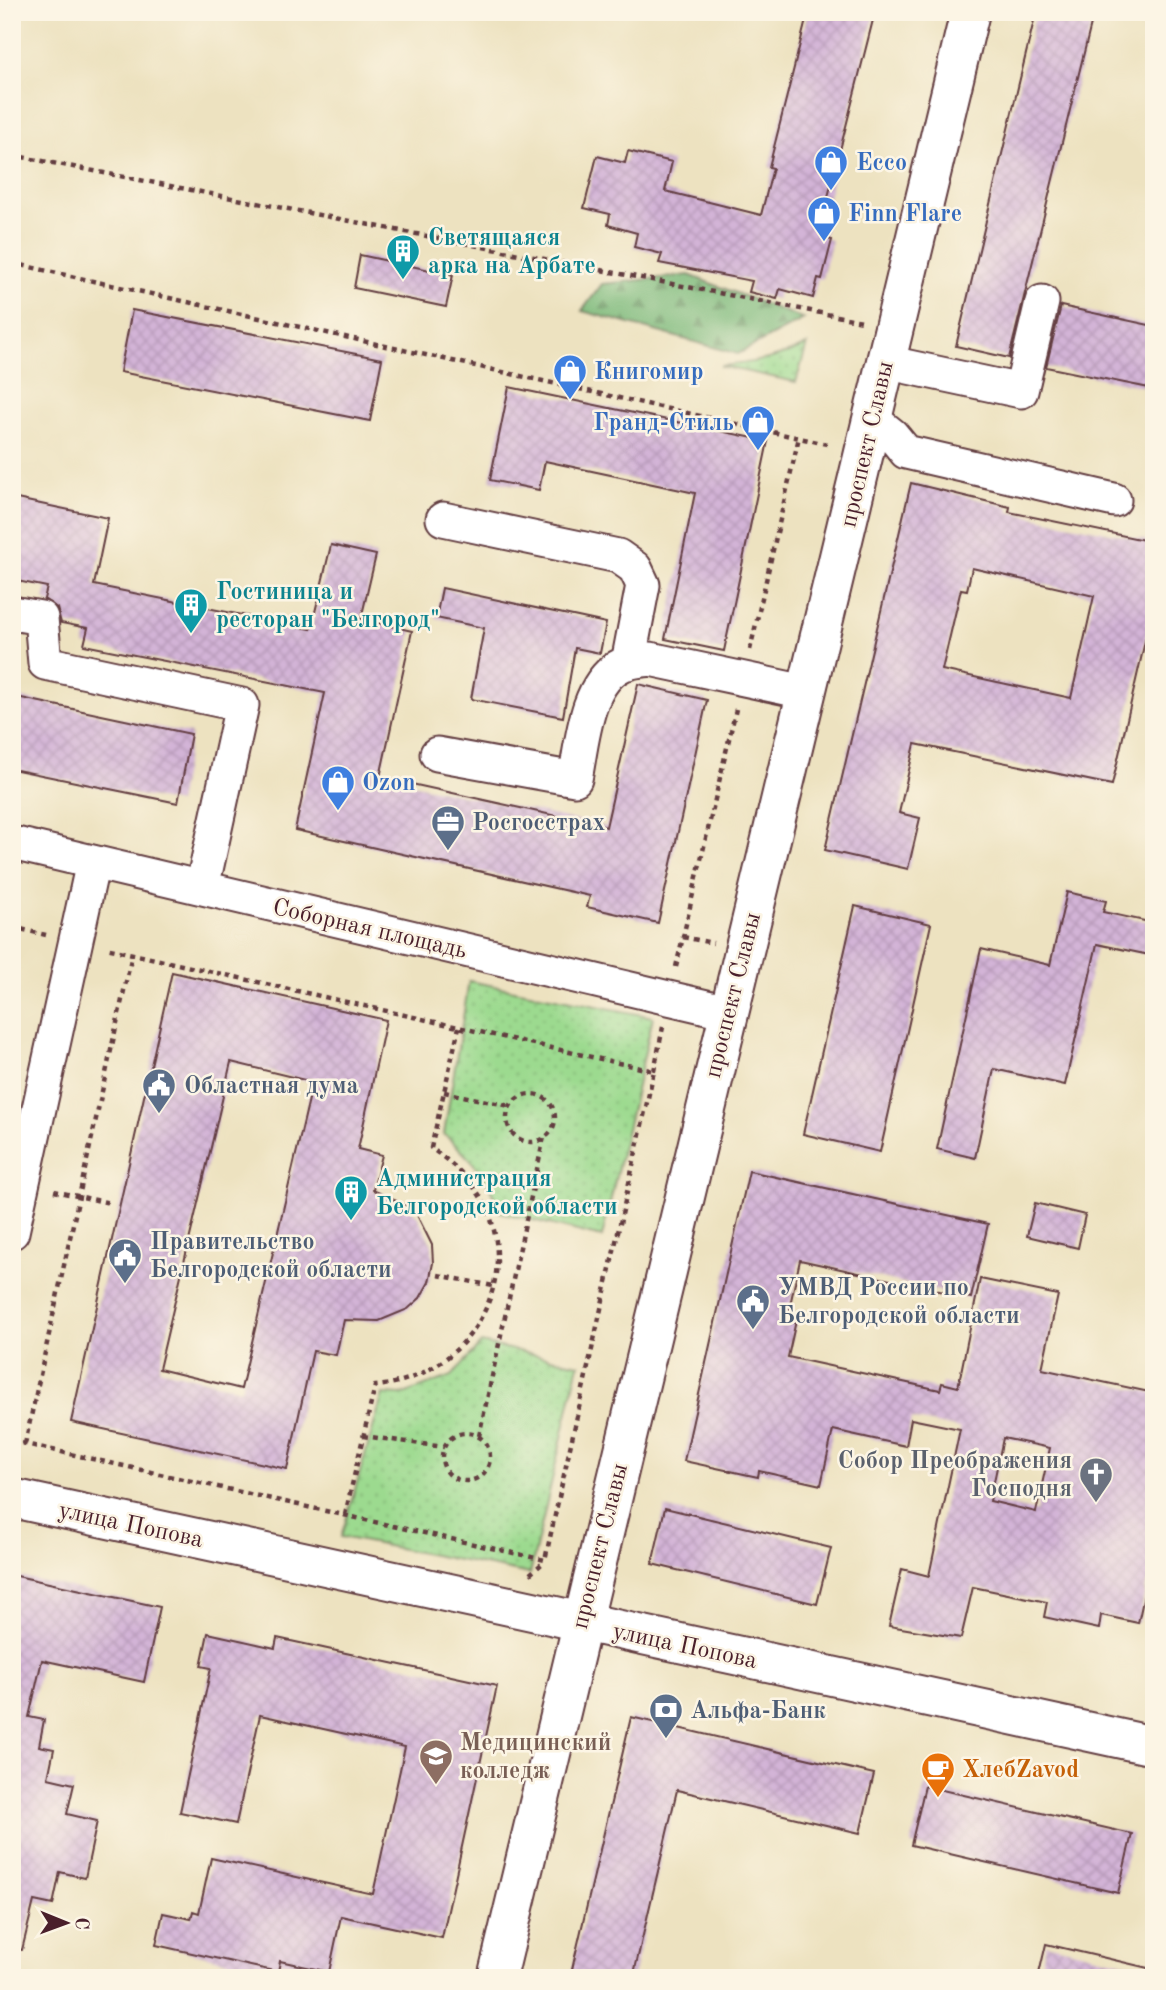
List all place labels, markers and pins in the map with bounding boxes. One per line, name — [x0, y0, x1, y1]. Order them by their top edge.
shop icon: Ecco — [812, 143, 850, 192]
place label: Ecco — [856, 152, 907, 176]
shop icon: Finn Flare — [805, 194, 843, 243]
place label: Finn Flare — [848, 203, 962, 227]
place label: Светящаяся арка на Арбате — [428, 227, 596, 279]
building icon: Светящаяся арка на Арбате — [384, 232, 422, 281]
shop icon: Книгомир — [551, 352, 589, 401]
place label: Книгомир — [594, 361, 704, 385]
shop icon: Гранд-Стиль — [739, 403, 777, 452]
place label: Гранд-Стиль — [593, 412, 734, 436]
place label: Гостиница и ресторан "Белгород" — [216, 581, 440, 633]
building icon: Гостиница и ресторан "Белгород" — [172, 586, 210, 635]
shop icon: Ozon — [319, 763, 357, 812]
place label: Ozon — [362, 772, 416, 796]
office icon: Росгосстрах — [429, 803, 467, 852]
place label: Росгосстрах — [472, 812, 605, 836]
public building icon: Областная дума — [140, 1066, 178, 1115]
place label: Областная дума — [184, 1075, 359, 1099]
place label: Администрация Белгородской области — [376, 1168, 618, 1220]
building icon: Администрация Белгородской области — [332, 1173, 370, 1222]
place label: Правительство Белгородской области — [150, 1231, 392, 1283]
public building icon: Правительство Белгородской области — [106, 1236, 144, 1285]
place label: УМВД России по Белгородской области — [778, 1277, 1020, 1329]
public building icon: УМВД России по Белгородской области — [734, 1282, 772, 1331]
place label: Собор Преображения Господня — [838, 1450, 1072, 1502]
church icon: Собор Преображения Господня — [1077, 1455, 1115, 1504]
bank icon: Альфа-Банк — [647, 1691, 685, 1740]
place label: Альфа-Банк — [690, 1700, 826, 1724]
place label: Медицинский колледж — [460, 1732, 612, 1784]
school or university icon: Медицинский колледж — [417, 1737, 455, 1786]
cafe icon: ХлебZavod — [919, 1750, 957, 1799]
place label: ХлебZavod — [962, 1759, 1079, 1783]

